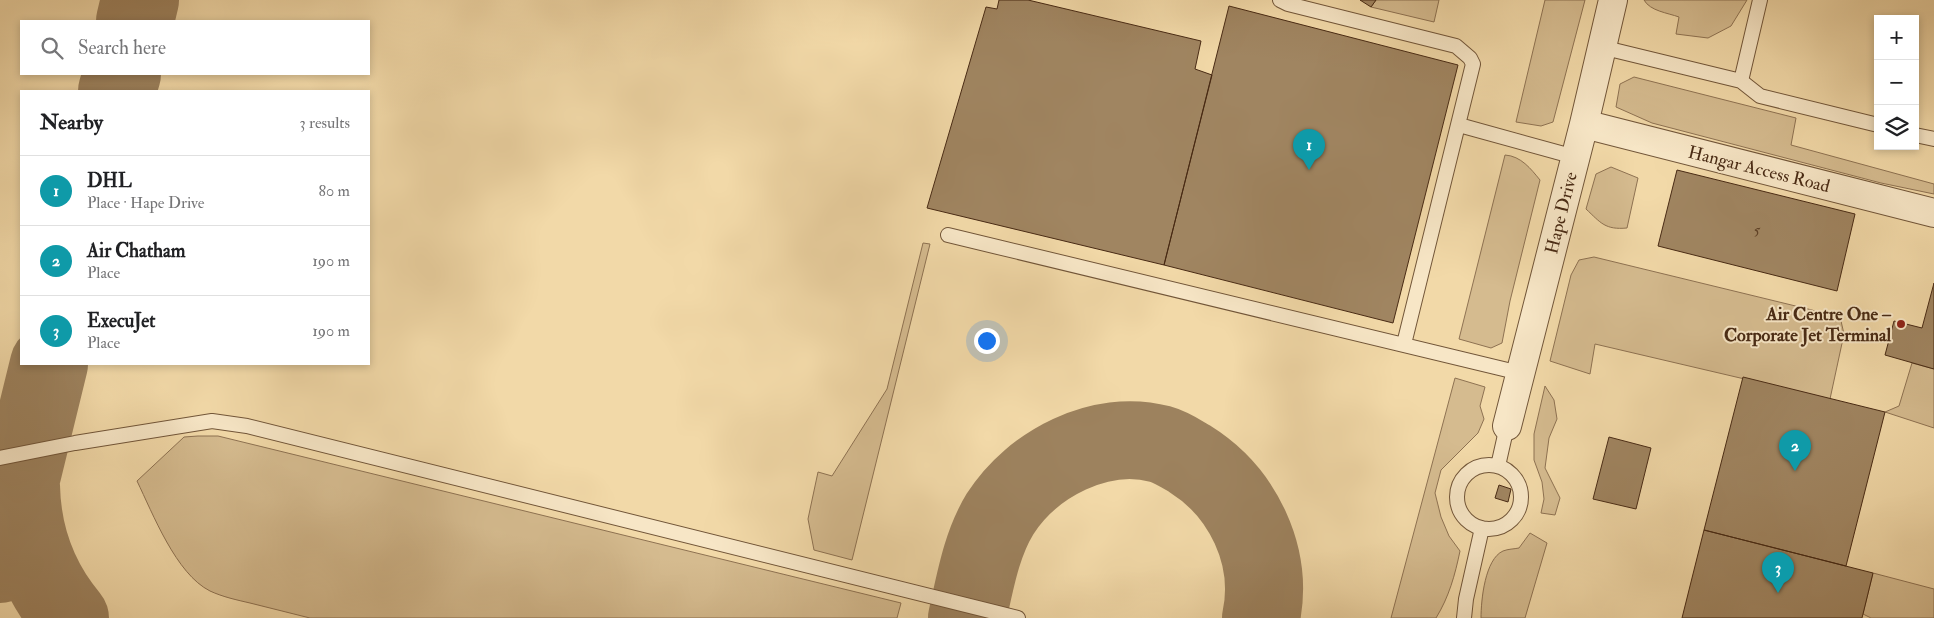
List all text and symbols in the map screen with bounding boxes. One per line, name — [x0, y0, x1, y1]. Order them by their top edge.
map controls — [1874, 15, 1919, 150]
button: + — [1874, 15, 1919, 60]
search box — [20, 20, 370, 75]
icon: search — [38, 34, 66, 62]
text: Search here — [78, 36, 166, 60]
button: − — [1874, 60, 1919, 105]
button: layers — [1874, 105, 1919, 150]
text: Nearby — [40, 109, 103, 136]
text: 3 results — [299, 113, 350, 133]
pin: 1 — [1293, 129, 1325, 170]
street label: Hangar Access Road — [1686, 141, 1832, 198]
text: DHL — [87, 169, 132, 193]
street label: Hape Drive — [1540, 169, 1583, 257]
text: 1 — [53, 181, 59, 201]
text: 80 m — [319, 181, 350, 201]
text: Place · Hape Drive — [87, 193, 205, 213]
house number: 5 — [1754, 221, 1761, 240]
text: Air Chatham — [87, 239, 186, 263]
text: 2 — [52, 251, 60, 271]
text: 190 m — [312, 251, 350, 271]
text: Place — [87, 263, 120, 283]
place label: Air Centre One – Corporate Jet Terminal — [1724, 303, 1892, 347]
text: ExecuJet — [87, 309, 155, 333]
marker: Air Centre One – Corporate Jet Terminal — [1895, 318, 1907, 330]
text: 3 — [53, 321, 59, 341]
text: 190 m — [312, 321, 350, 341]
your location — [974, 328, 1000, 354]
text: Place — [87, 333, 120, 353]
pin: 2 — [1779, 430, 1811, 471]
pin: 3 — [1762, 552, 1794, 593]

